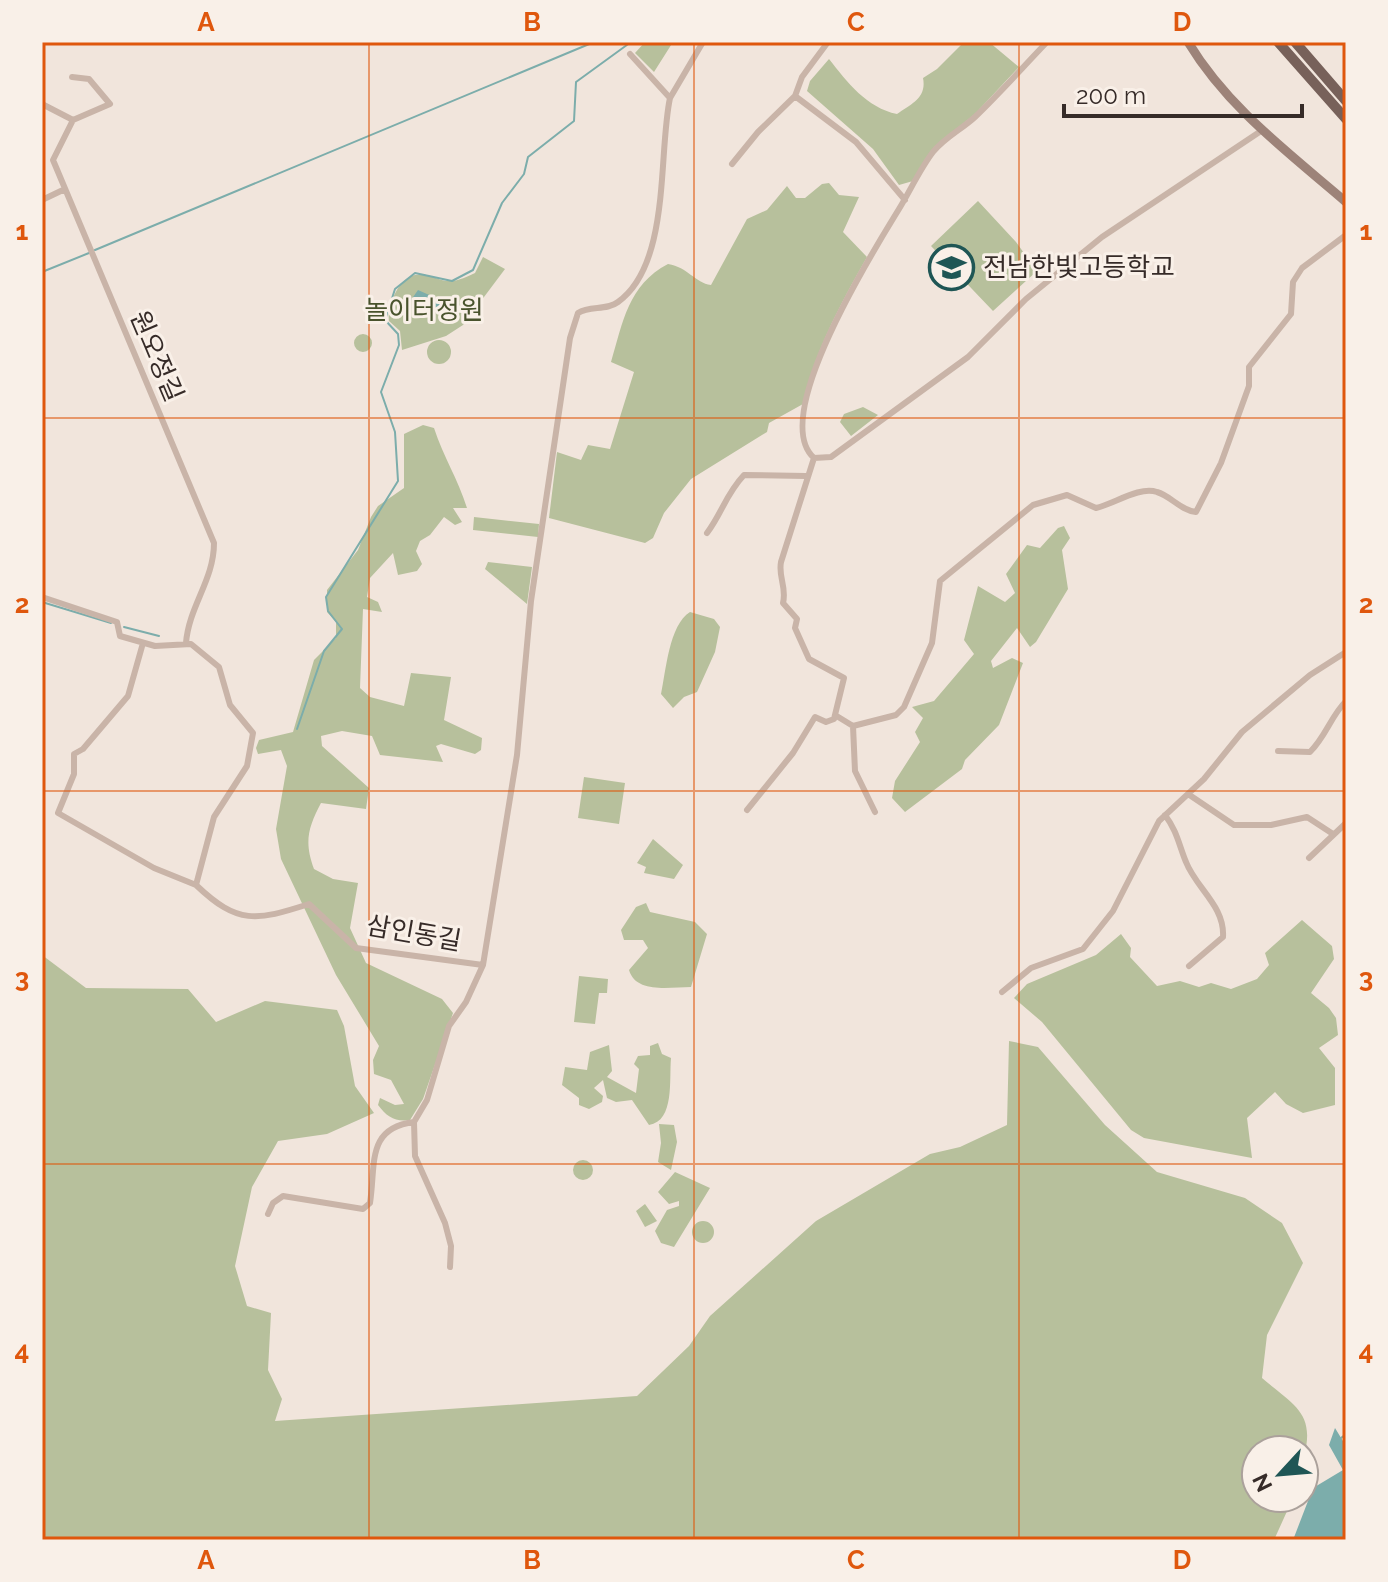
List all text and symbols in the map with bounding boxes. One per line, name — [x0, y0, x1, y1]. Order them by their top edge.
text: A — [197, 7, 215, 37]
text: B — [523, 7, 541, 37]
text: C — [847, 7, 865, 37]
text: D — [1173, 7, 1191, 37]
scale bar — [1064, 68, 1302, 118]
text: 200 m — [1076, 81, 1146, 110]
text: 1 — [16, 216, 29, 246]
text: 1 — [1360, 216, 1373, 246]
school or university icon: 전남한빛고등학교 — [928, 243, 976, 291]
place label: 전남한빛고등학교 — [983, 252, 1174, 282]
park label: 놀이터정원 — [364, 295, 484, 325]
street label: 원오정길 — [124, 306, 190, 406]
text: 2 — [15, 589, 29, 619]
text: 2 — [1359, 589, 1373, 619]
street label: 삼인동길 — [364, 910, 464, 956]
text: 3 — [15, 963, 29, 993]
text: 3 — [1359, 963, 1373, 993]
text: 4 — [15, 1336, 29, 1366]
text: 4 — [1359, 1336, 1373, 1366]
north arrow — [1240, 1434, 1320, 1514]
text: N — [1247, 1470, 1277, 1496]
text: A — [197, 1545, 215, 1575]
text: B — [523, 1545, 541, 1575]
text: C — [847, 1545, 865, 1575]
text: D — [1173, 1545, 1191, 1575]

